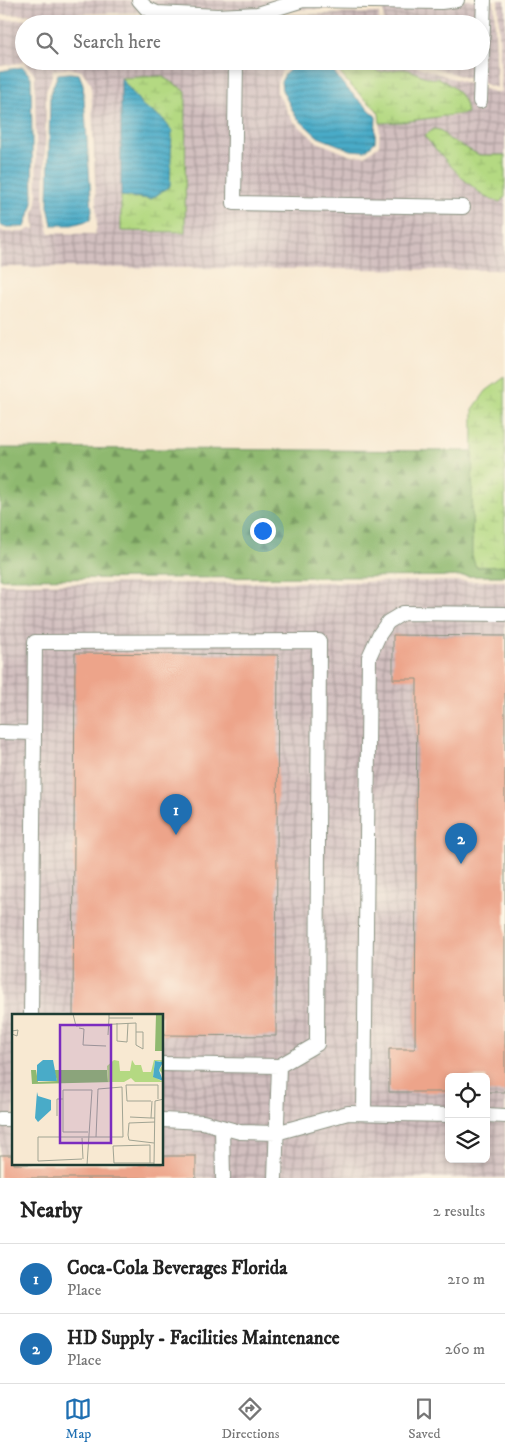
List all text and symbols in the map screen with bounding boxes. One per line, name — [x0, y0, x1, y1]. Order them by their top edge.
search box — [15, 15, 490, 70]
icon: search — [33, 29, 61, 57]
text: Search here — [73, 31, 161, 54]
your location — [250, 518, 276, 544]
pin: 1 — [160, 794, 192, 835]
pin: 2 — [445, 823, 477, 864]
inset map — [12, 1014, 164, 1166]
map controls — [445, 1073, 490, 1163]
button: locate — [445, 1073, 490, 1118]
button: layers — [445, 1118, 490, 1163]
text: Nearby — [20, 1198, 82, 1224]
text: 2 results — [433, 1201, 485, 1221]
text: Coca-Cola Beverages Florida — [67, 1257, 287, 1280]
text: 1 — [33, 1269, 39, 1289]
text: 210 m — [447, 1269, 485, 1289]
text: Place — [67, 1280, 101, 1300]
text: HD Supply - Facilities Maintenance — [67, 1327, 340, 1350]
text: 2 — [32, 1339, 40, 1359]
text: 260 m — [445, 1339, 485, 1359]
text: Place — [67, 1350, 101, 1370]
tab: Map — [64, 1395, 92, 1443]
tab: Directions — [221, 1395, 279, 1443]
tab: Saved — [408, 1395, 441, 1443]

